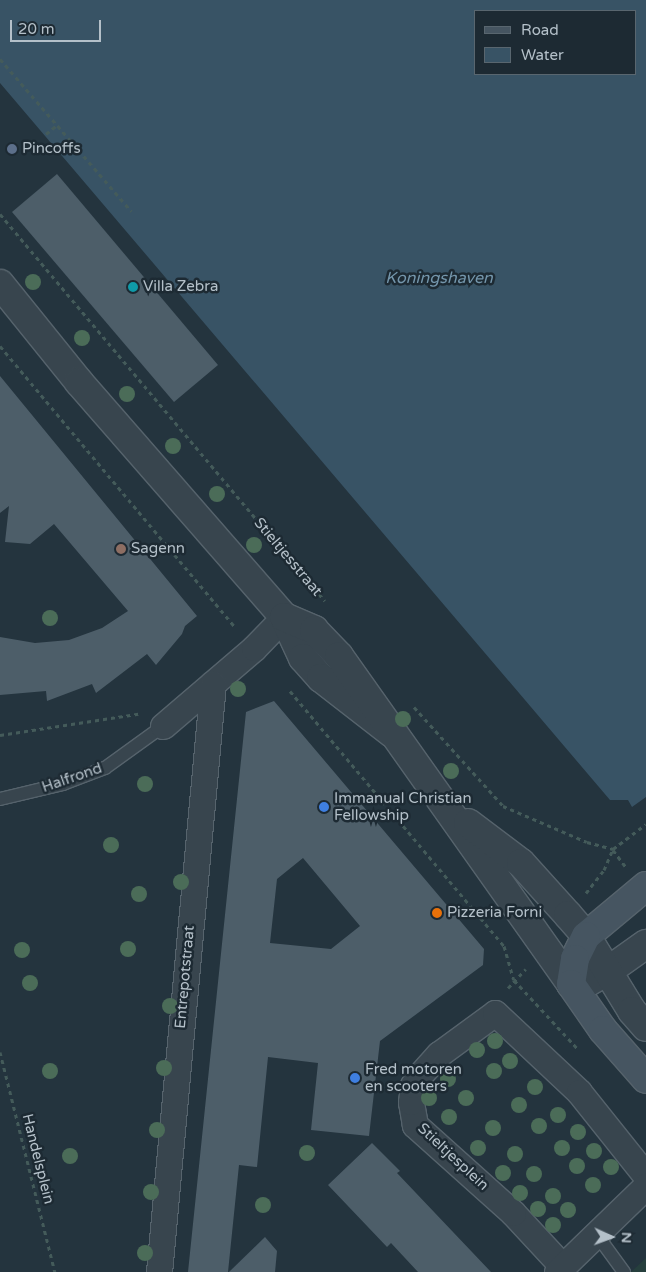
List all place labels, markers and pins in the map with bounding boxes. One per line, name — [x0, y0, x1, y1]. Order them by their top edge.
place label: Pincoffs — [22, 140, 81, 158]
marker: Pincoffs — [6, 143, 18, 155]
place label: Villa Zebra — [143, 278, 218, 296]
marker: Villa Zebra — [127, 281, 139, 293]
place label: Sagenn — [131, 540, 185, 558]
marker: Sagenn — [115, 543, 127, 555]
place label: Immanual Christian Fellowship — [334, 789, 472, 824]
marker: Immanual Christian Fellowship — [318, 801, 330, 813]
place label: Pizzeria Forni — [447, 904, 542, 922]
marker: Pizzeria Forni — [431, 907, 443, 919]
place label: Fred motoren en scooters — [365, 1060, 462, 1095]
marker: Fred motoren en scooters — [349, 1072, 361, 1084]

